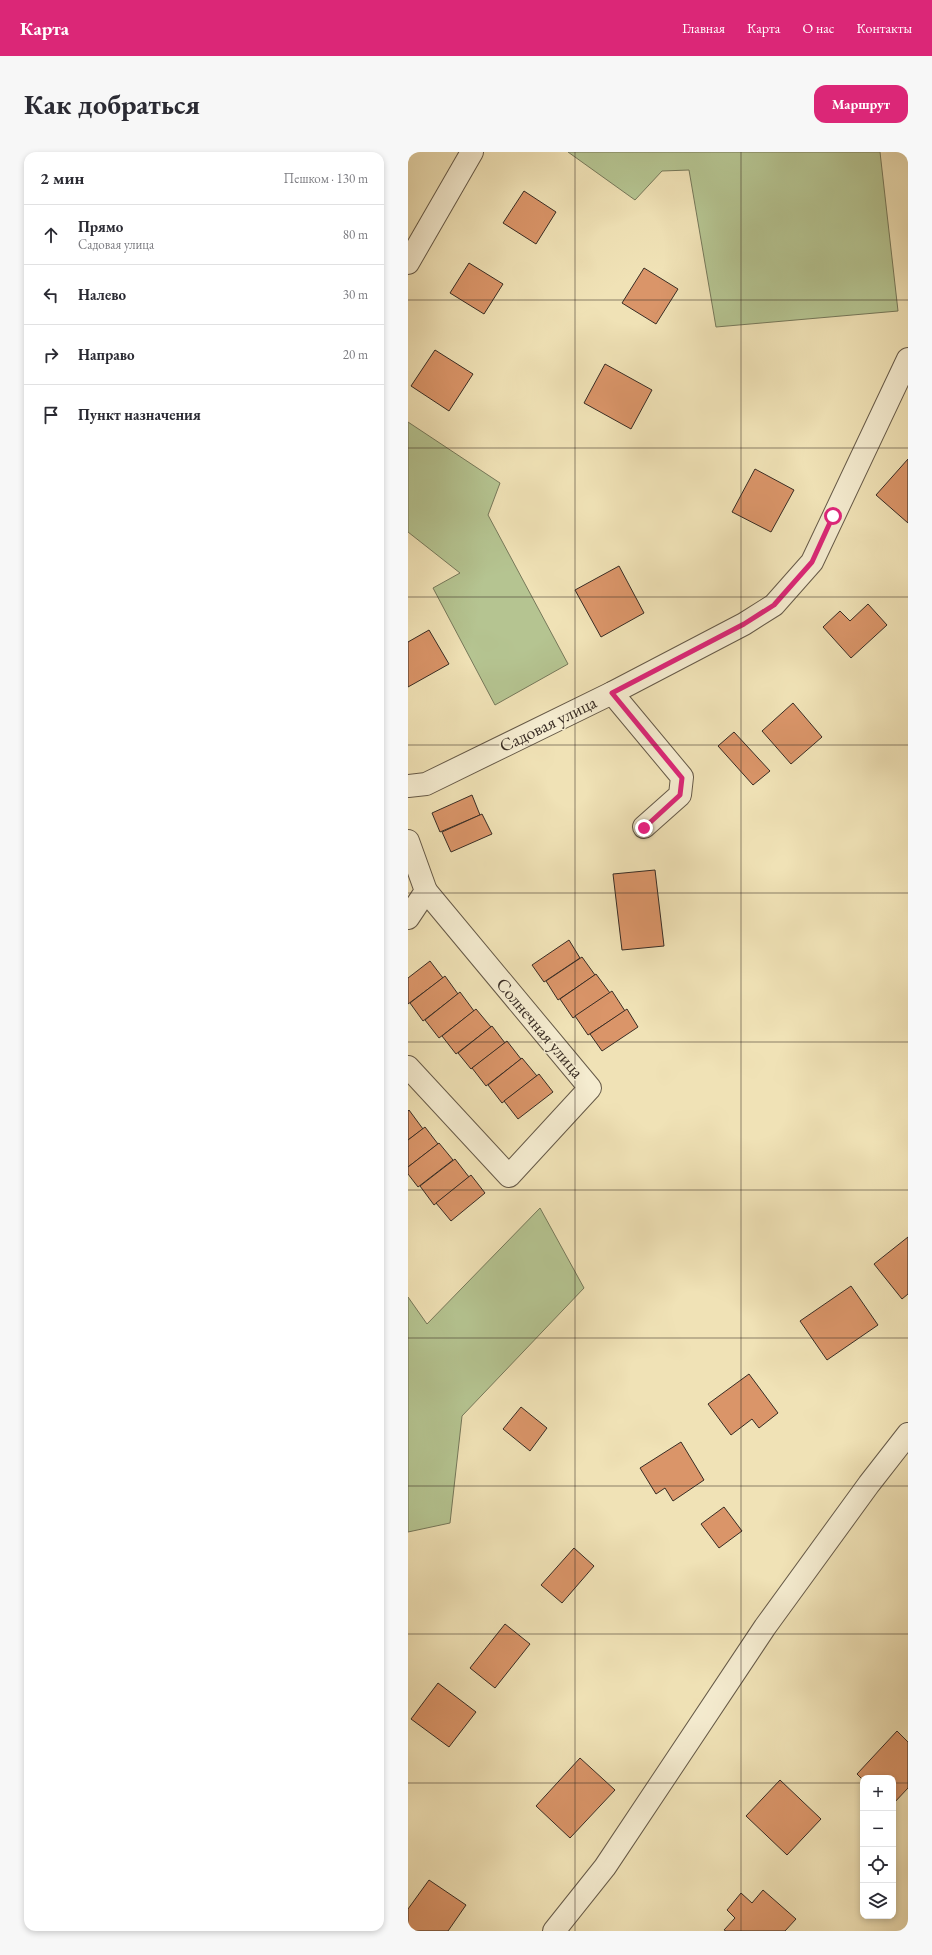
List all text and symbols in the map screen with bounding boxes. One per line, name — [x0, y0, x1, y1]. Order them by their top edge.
text: Карта — [20, 16, 69, 41]
text: Главная — [682, 19, 725, 37]
text: Карта — [747, 19, 780, 37]
text: О нас — [802, 19, 834, 37]
text: Контакты — [856, 19, 912, 37]
button: Маршрут — [814, 85, 908, 123]
text: Как добраться — [24, 86, 200, 122]
text: 2 мин — [40, 167, 84, 189]
text: Пешком · 130 m — [284, 170, 368, 187]
text: Прямо — [78, 217, 123, 236]
icon: ahead — [40, 224, 62, 246]
text: 80 m — [343, 226, 368, 243]
text: Садовая улица — [78, 236, 154, 253]
icon: left — [40, 284, 62, 306]
text: Налево — [78, 285, 126, 304]
text: 30 m — [343, 286, 368, 303]
icon: right — [40, 344, 62, 366]
text: Направо — [78, 345, 135, 364]
text: 20 m — [343, 346, 368, 363]
icon: arrive — [40, 404, 62, 426]
text: Пункт назначения — [78, 405, 201, 424]
route start — [824, 507, 842, 525]
street label: Садовая улица — [495, 690, 601, 757]
route end — [635, 819, 653, 837]
street label: Солнечная улица — [492, 973, 590, 1083]
map controls — [860, 1775, 896, 1919]
button: + — [860, 1775, 896, 1811]
button: − — [860, 1811, 896, 1847]
button: locate — [860, 1847, 896, 1883]
button: layers — [860, 1883, 896, 1919]

